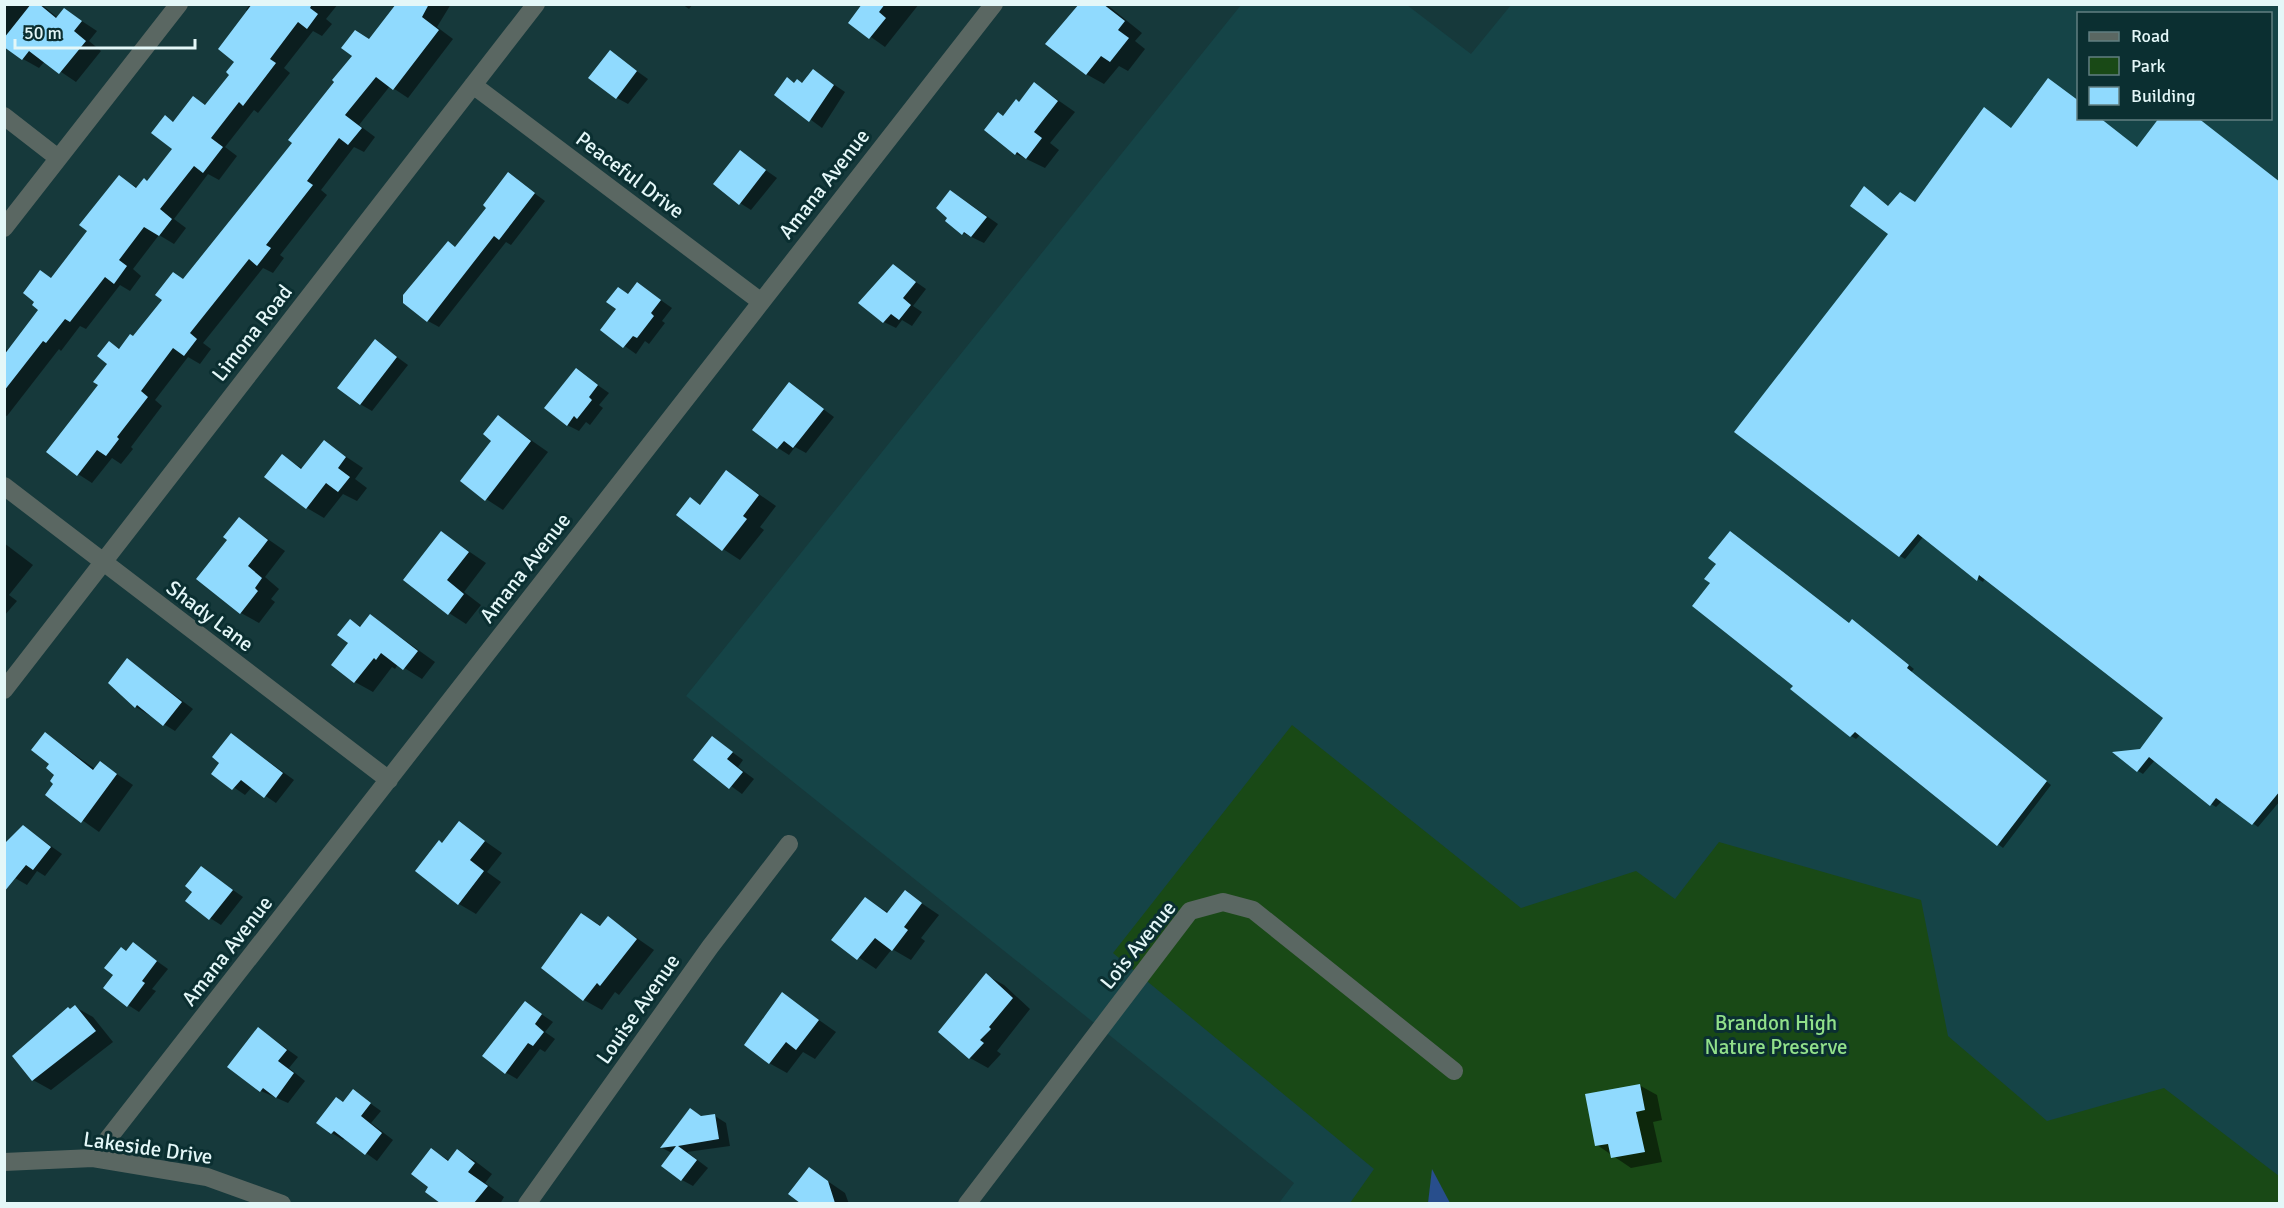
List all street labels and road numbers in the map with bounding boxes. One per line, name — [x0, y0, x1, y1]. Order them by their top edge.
street label: Amana Avenue — [773, 124, 875, 244]
street label: Peaceful Drive — [571, 126, 689, 224]
street label: Limona Road — [206, 279, 298, 387]
street label: Amana Avenue — [474, 508, 576, 628]
street label: Shady Lane — [161, 575, 259, 657]
street label: Amana Avenue — [176, 891, 278, 1011]
street label: Lois Avenue — [1094, 895, 1182, 995]
street label: Louise Avenue — [591, 949, 685, 1069]
street label: Lakeside Drive — [82, 1126, 214, 1170]

